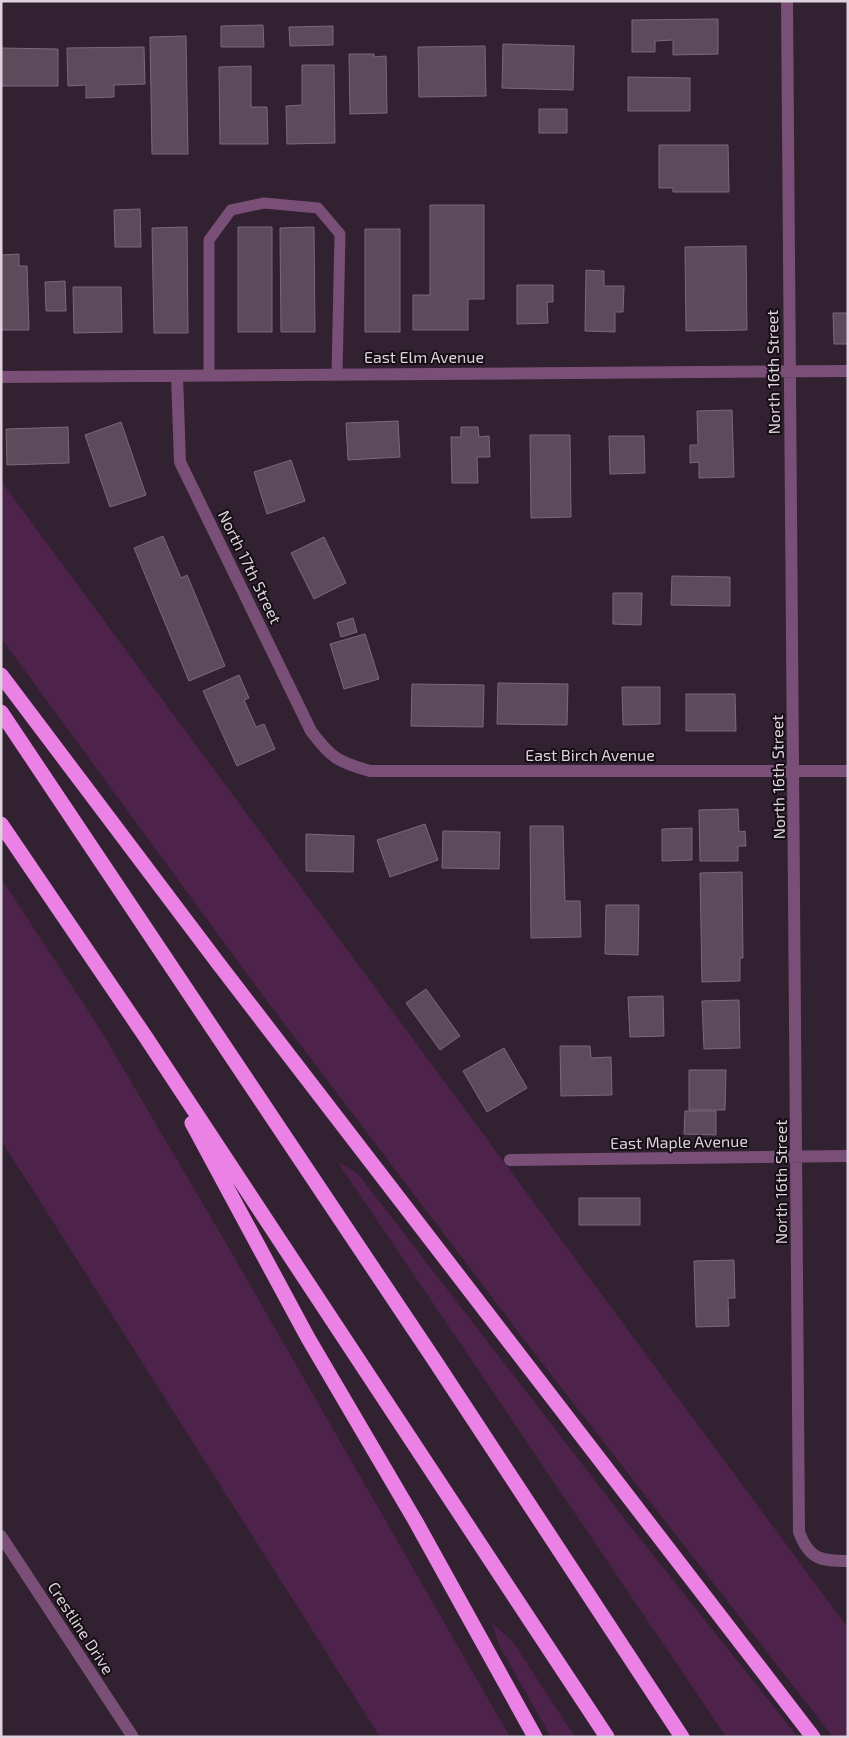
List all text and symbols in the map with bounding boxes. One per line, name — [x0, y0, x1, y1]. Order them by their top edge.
street label: North 16th Street — [762, 310, 783, 435]
street label: East Elm Avenue — [364, 347, 484, 366]
street label: North 17th Street — [215, 507, 286, 627]
street label: North 16th Street — [767, 715, 788, 840]
street label: East Birch Avenue — [525, 745, 655, 764]
street label: North 16th Street — [771, 1120, 790, 1244]
street label: East Maple Avenue — [610, 1131, 748, 1152]
street label: Crestline Drive — [45, 1578, 118, 1677]

